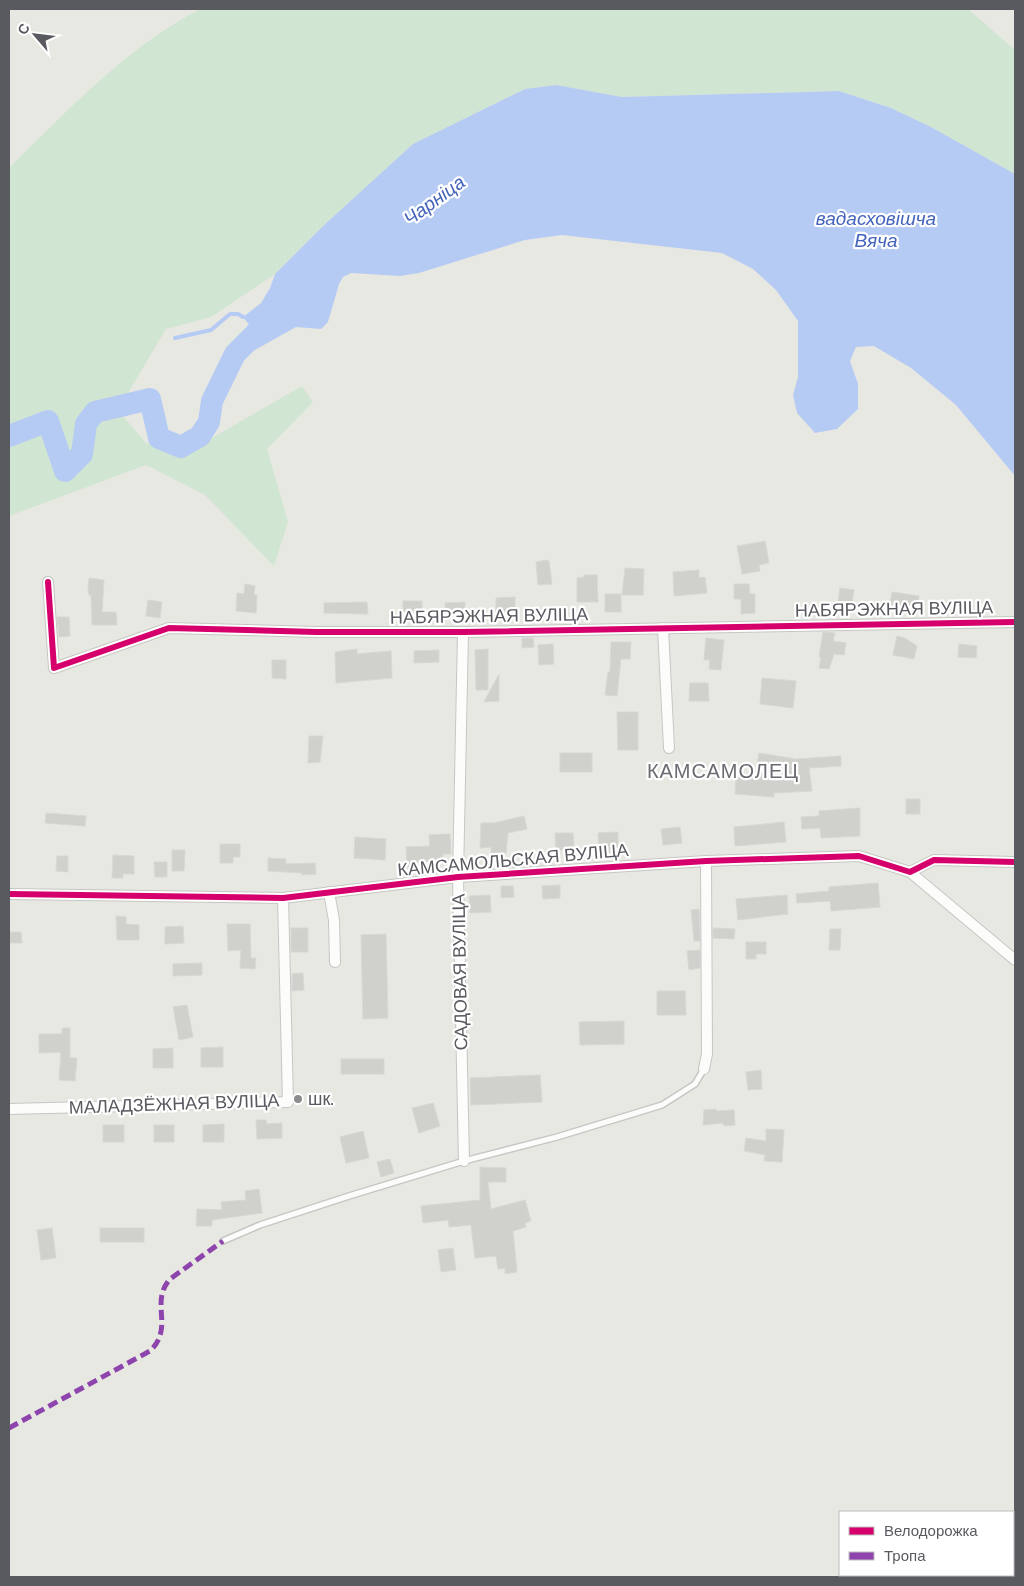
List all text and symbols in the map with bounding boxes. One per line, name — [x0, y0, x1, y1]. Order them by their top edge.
north arrow — [10, 10, 60, 60]
text: С — [13, 20, 34, 38]
water label: Чарніца — [399, 170, 470, 231]
water label: вадасховішча Вяча — [816, 206, 936, 253]
street label: НАБЯРЭЖНАЯ ВУЛІЦА — [795, 595, 993, 623]
street label: НАБЯРЭЖНАЯ ВУЛІЦА — [390, 602, 588, 630]
district label: КАМСАМОЛЕЦ — [647, 758, 799, 784]
street label: КАМСАМОЛЬСКАЯ ВУЛІЦА — [397, 838, 629, 882]
street label: САДОВАЯ ВУЛІЦА — [447, 893, 473, 1051]
place label: шк. — [308, 1087, 334, 1111]
street label: МАЛАДЗЁЖНАЯ ВУЛІЦА — [68, 1088, 280, 1120]
marker: шк. — [292, 1093, 304, 1105]
legend — [839, 1511, 1014, 1576]
text: Велодорожка — [884, 1521, 978, 1541]
text: Тропа — [884, 1546, 926, 1566]

